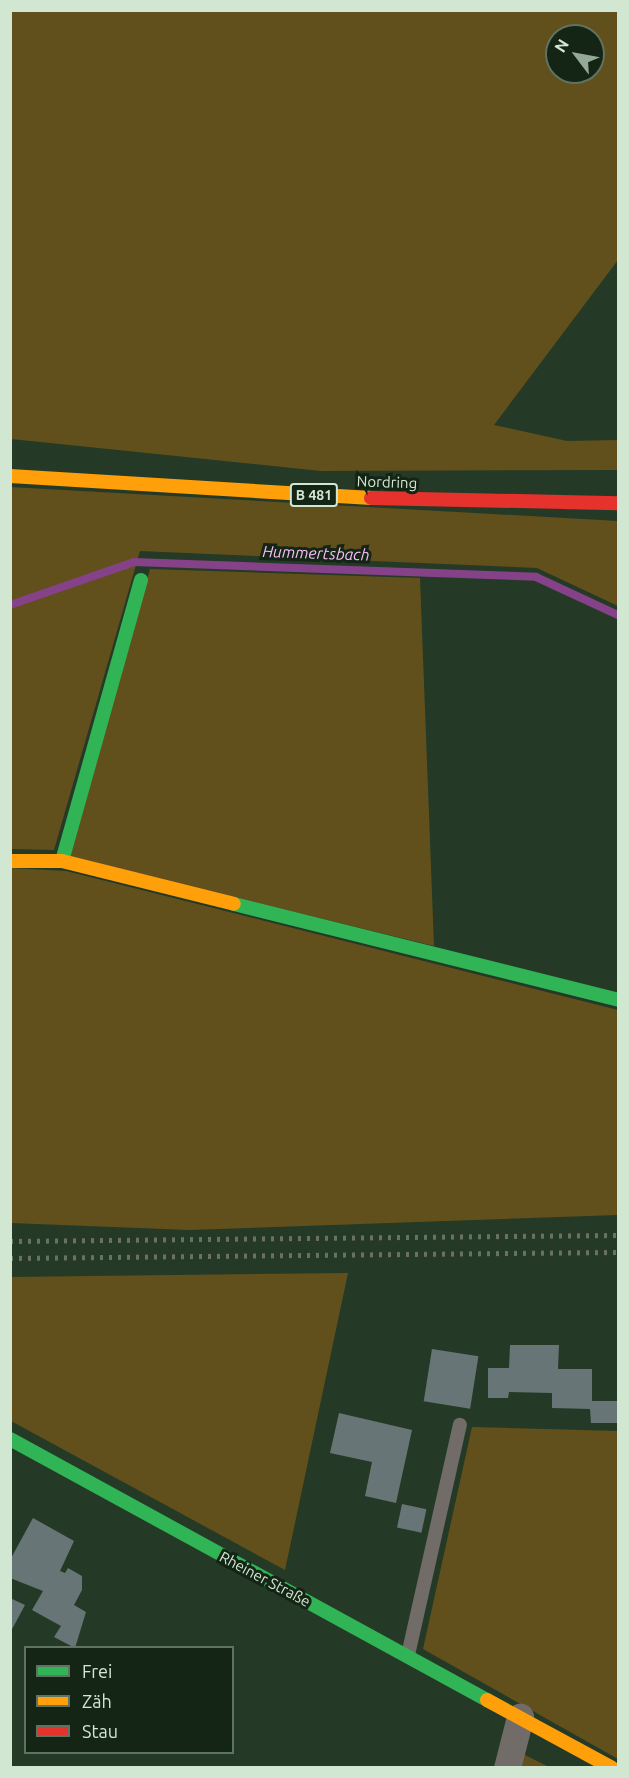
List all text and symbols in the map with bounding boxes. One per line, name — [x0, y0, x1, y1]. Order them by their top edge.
north arrow — [545, 24, 605, 84]
text: N — [551, 36, 572, 55]
street label: Nordring — [356, 472, 418, 492]
road number: B 481 — [288, 484, 340, 506]
water label: Hummertsbach — [262, 542, 370, 564]
street label: Rheiner Straße — [217, 1548, 313, 1610]
legend — [24, 1646, 234, 1754]
text: Frei — [82, 1661, 112, 1681]
text: Zäh — [82, 1691, 112, 1711]
text: Stau — [82, 1721, 118, 1741]

